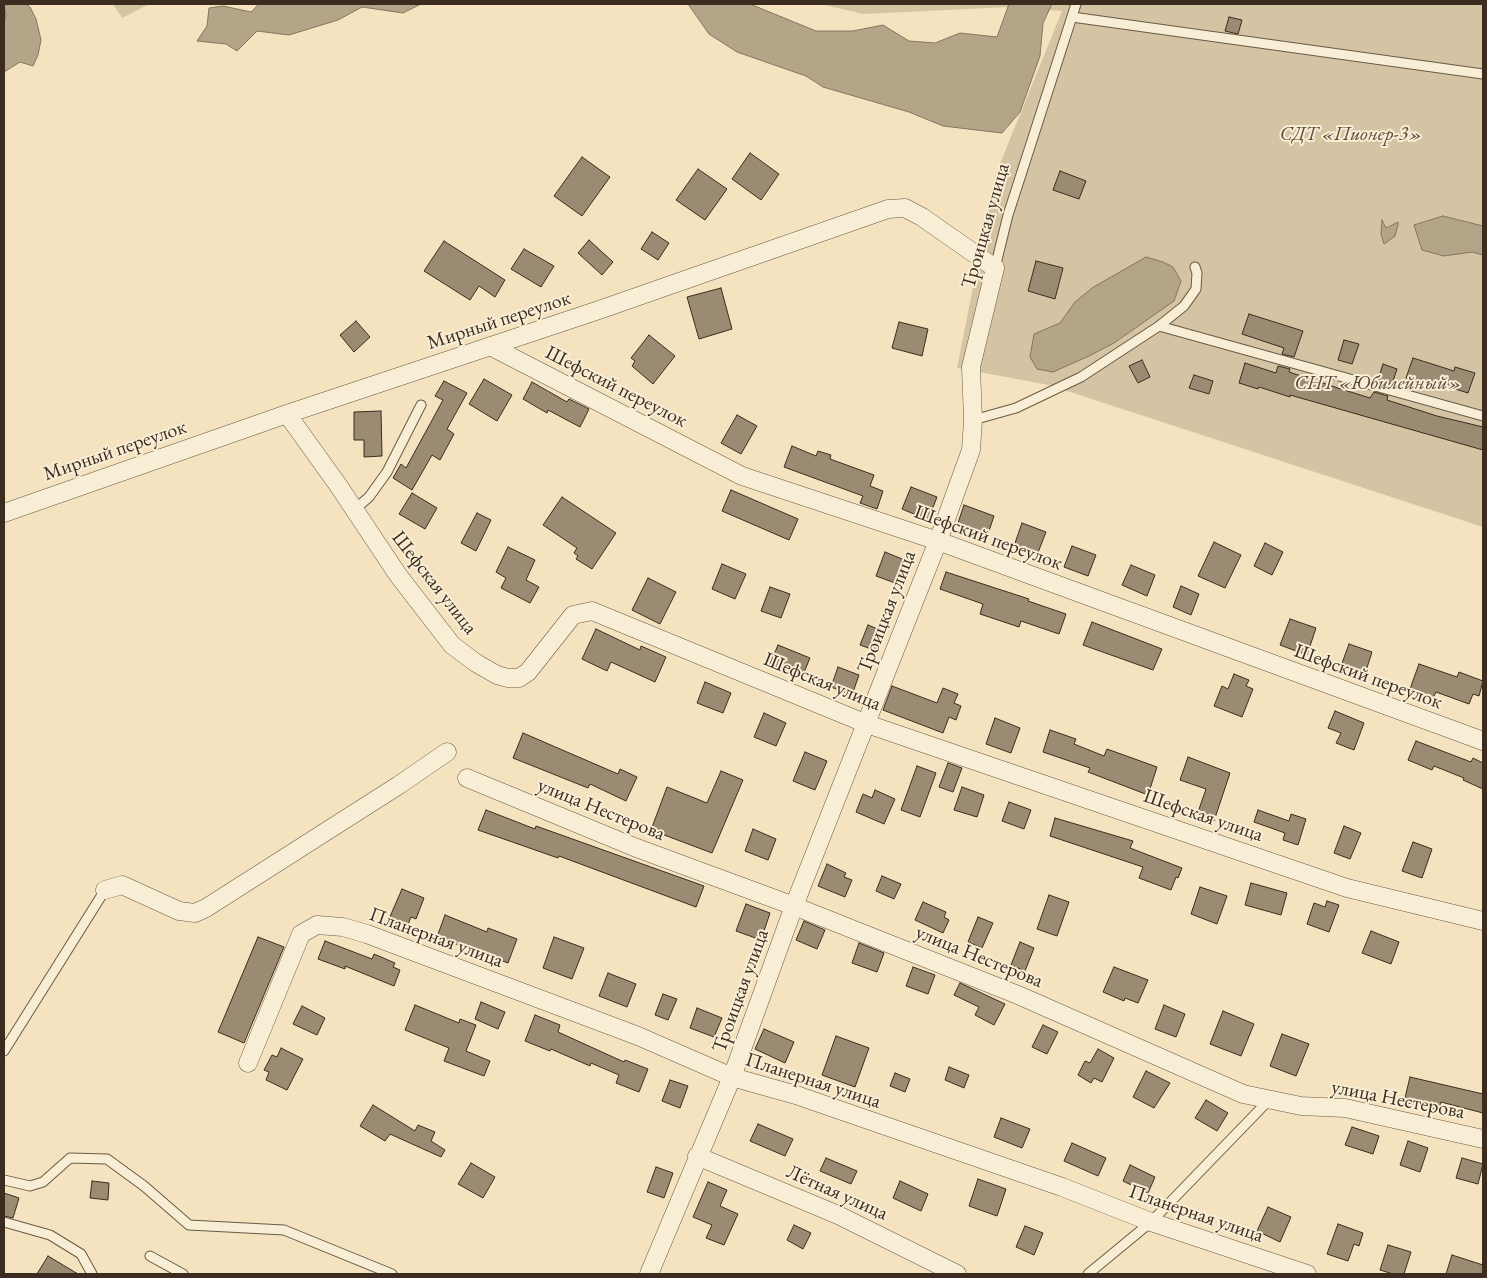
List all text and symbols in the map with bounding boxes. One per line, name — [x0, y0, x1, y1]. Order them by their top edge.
park label: СДТ «Пионер-3» — [1280, 123, 1422, 147]
street label: Троицкая улица — [957, 160, 1015, 292]
street label: Мирный переулок — [424, 286, 574, 356]
street label: Шефский переулок — [541, 341, 691, 433]
park label: СНТ «Юбилейный» — [1295, 372, 1461, 396]
street label: Мирный переулок — [40, 415, 190, 487]
street label: Шефский переулок — [911, 500, 1065, 576]
street label: Шефская улица — [386, 526, 482, 640]
street label: Троицкая улица — [853, 547, 921, 677]
street label: Шефский переулок — [1291, 639, 1445, 715]
street label: Шефская улица — [760, 648, 884, 716]
street label: улица Нестерова — [534, 774, 668, 846]
street label: Шефская улица — [1140, 784, 1266, 848]
street label: Планерная улица — [366, 903, 506, 973]
street label: улица Нестерова — [912, 921, 1046, 993]
street label: Троицкая улица — [708, 926, 774, 1056]
street label: Планерная улица — [742, 1048, 884, 1114]
street label: улица Нестерова — [1329, 1075, 1467, 1125]
street label: Лётная улица — [783, 1160, 891, 1226]
street label: Планерная улица — [1126, 1180, 1266, 1248]

